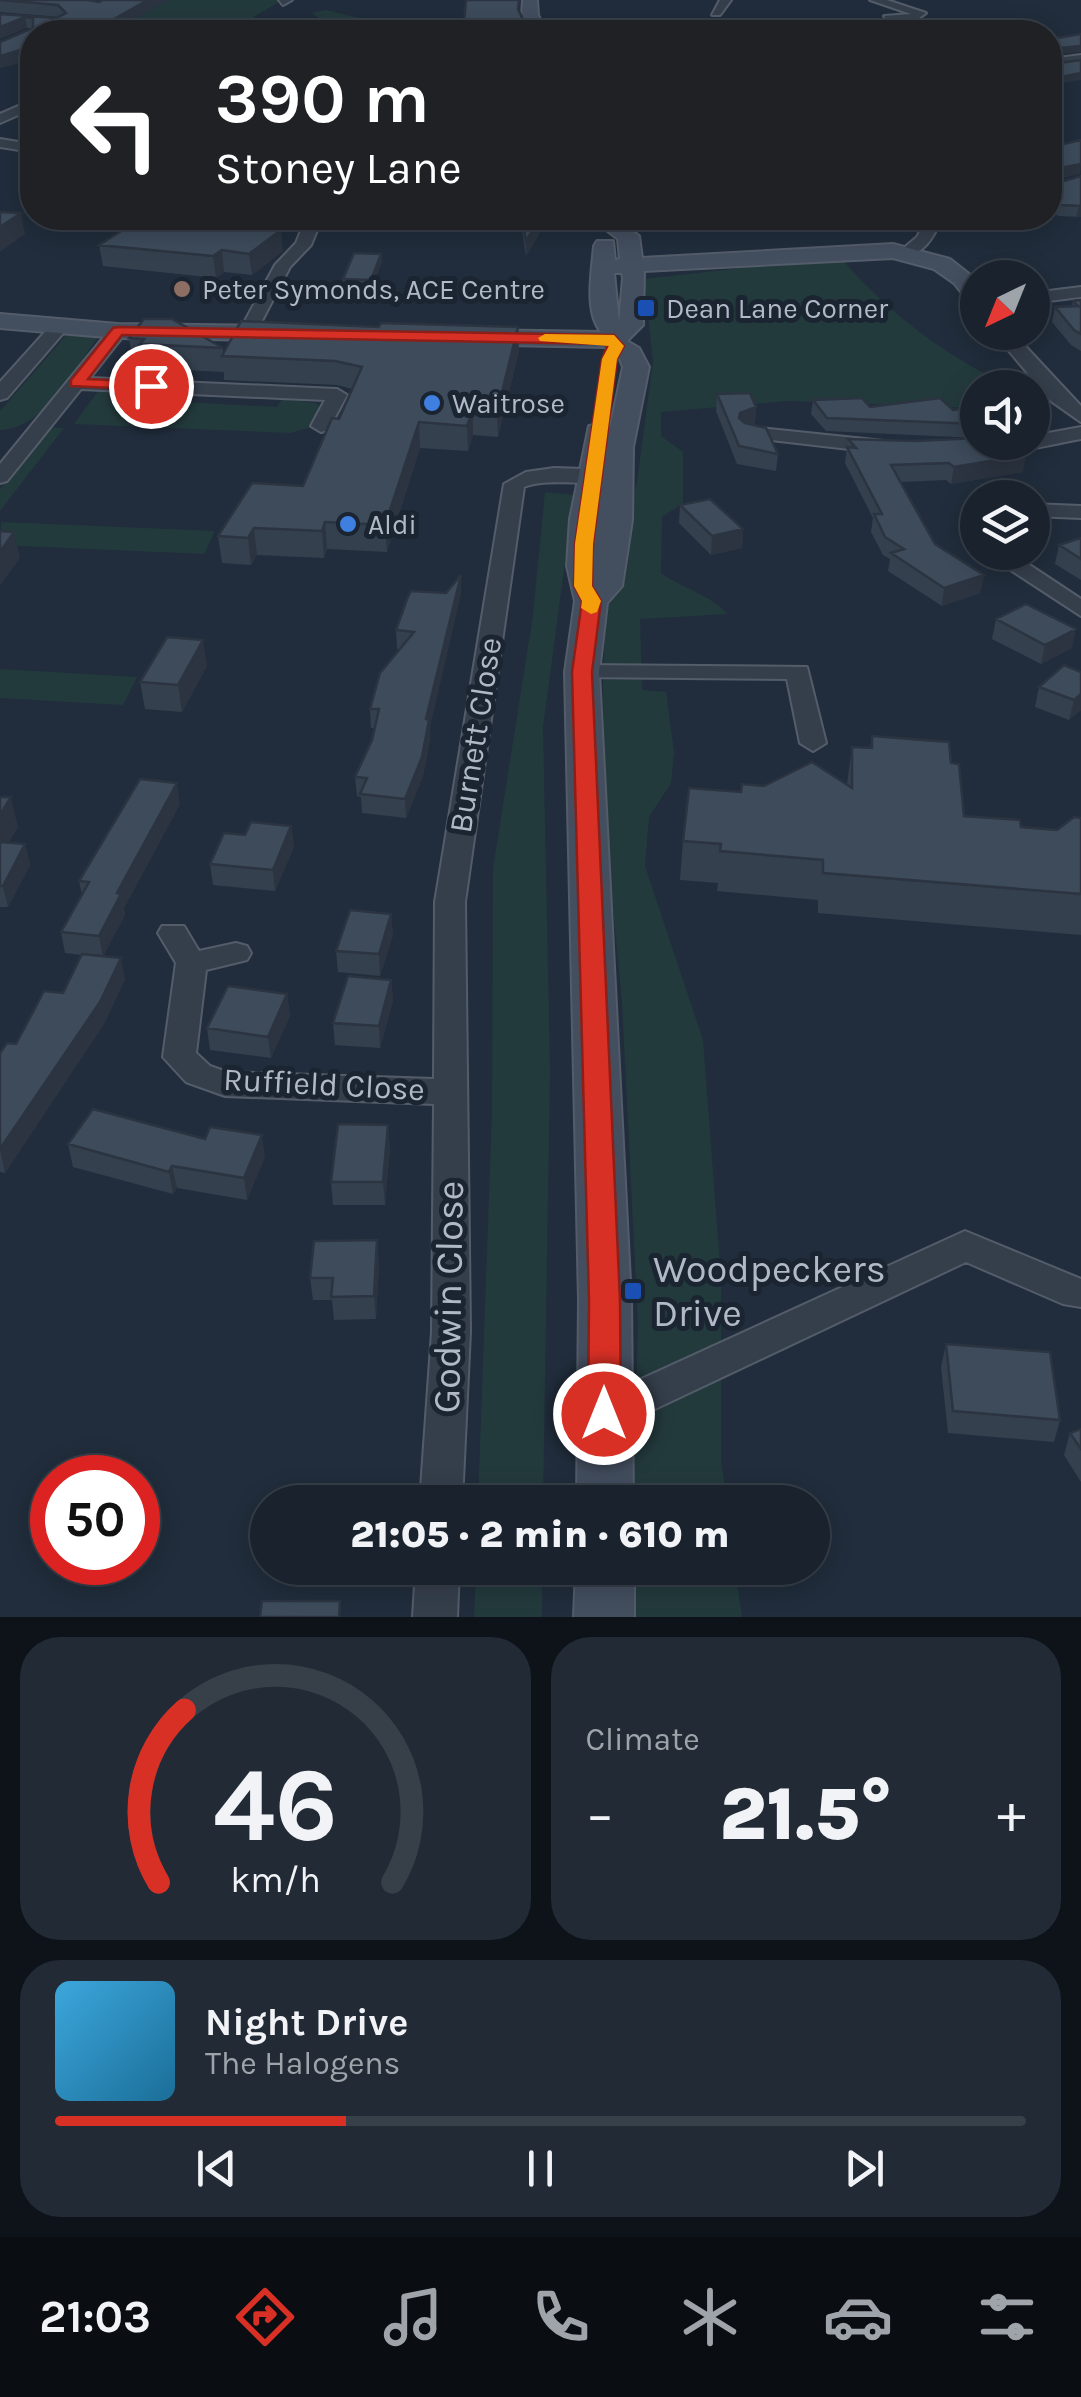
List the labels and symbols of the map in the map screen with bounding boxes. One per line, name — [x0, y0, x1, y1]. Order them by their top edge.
north arrow — [960, 260, 1050, 350]
place label: Peter Symonds, ACE Centre — [202, 273, 545, 306]
marker: Peter Symonds, ACE Centre — [171, 278, 193, 300]
place label: Dean Lane Corner — [666, 292, 889, 325]
marker: Dean Lane Corner — [635, 297, 657, 319]
pin — [109, 344, 194, 429]
place label: Waitrose — [452, 387, 565, 420]
marker: Waitrose — [421, 392, 443, 414]
place label: Aldi — [368, 508, 417, 541]
marker: Aldi — [337, 513, 359, 535]
street label: Burnett Close — [442, 635, 509, 836]
street label: Ruffield Close — [222, 1061, 426, 1108]
street label: Godwin Close — [424, 1180, 473, 1414]
place label: Woodpeckers Drive — [653, 1247, 886, 1336]
marker: Woodpeckers Drive — [622, 1280, 644, 1302]
position arrow — [552, 1362, 656, 1466]
speed limit sign: 50 — [30, 1455, 160, 1585]

